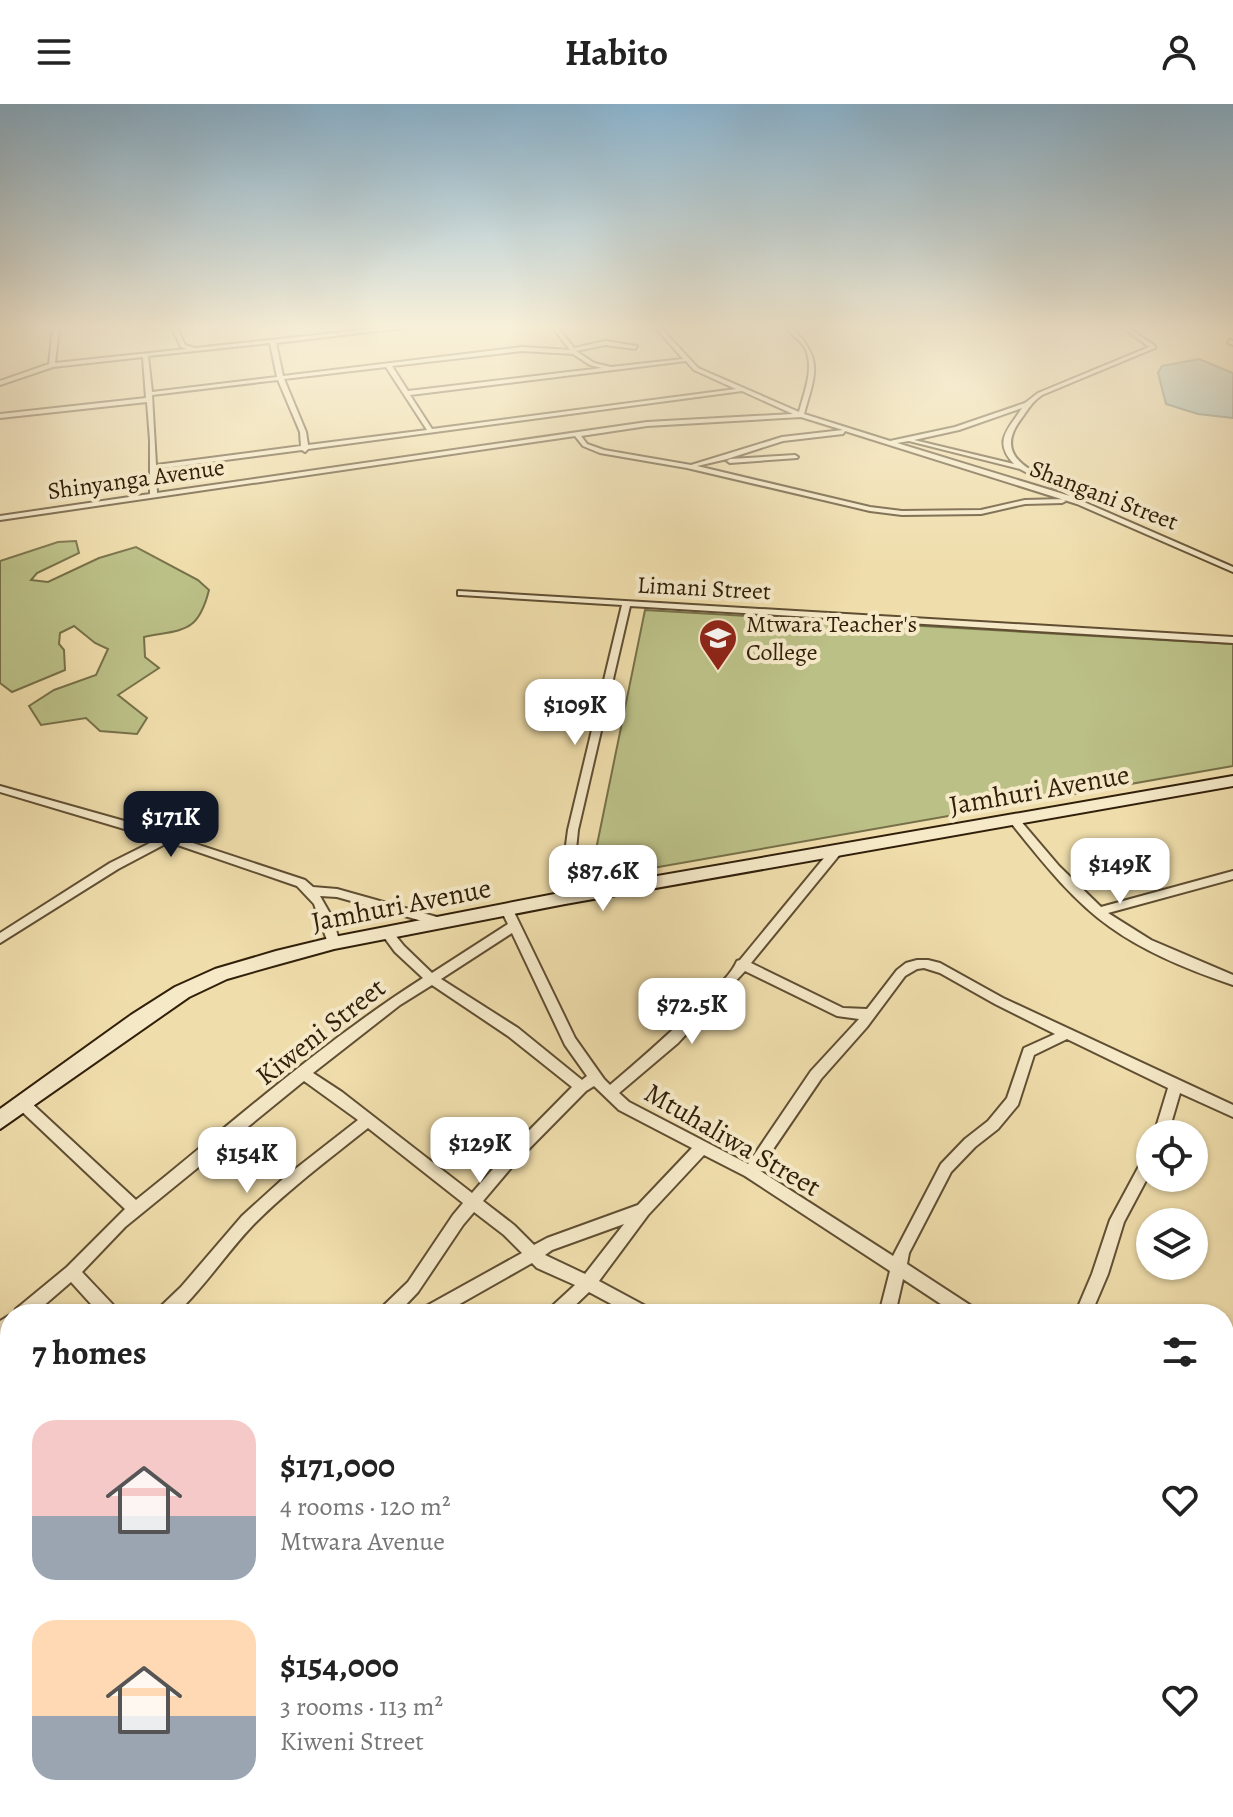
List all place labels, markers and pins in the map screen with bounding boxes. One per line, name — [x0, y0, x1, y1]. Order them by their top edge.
place label: Mtwara Teacher's College — [746, 608, 917, 668]
school or university icon: Mtwara Teacher's College — [697, 617, 739, 672]
pin: $109K — [519, 679, 631, 747]
pin: $171K — [115, 791, 227, 859]
pin: $149K — [1064, 838, 1176, 906]
pin: $87.6K — [538, 845, 668, 913]
pin: $72.5K — [627, 978, 757, 1046]
pin: $129K — [424, 1117, 536, 1185]
pin: $154K — [191, 1127, 303, 1195]

